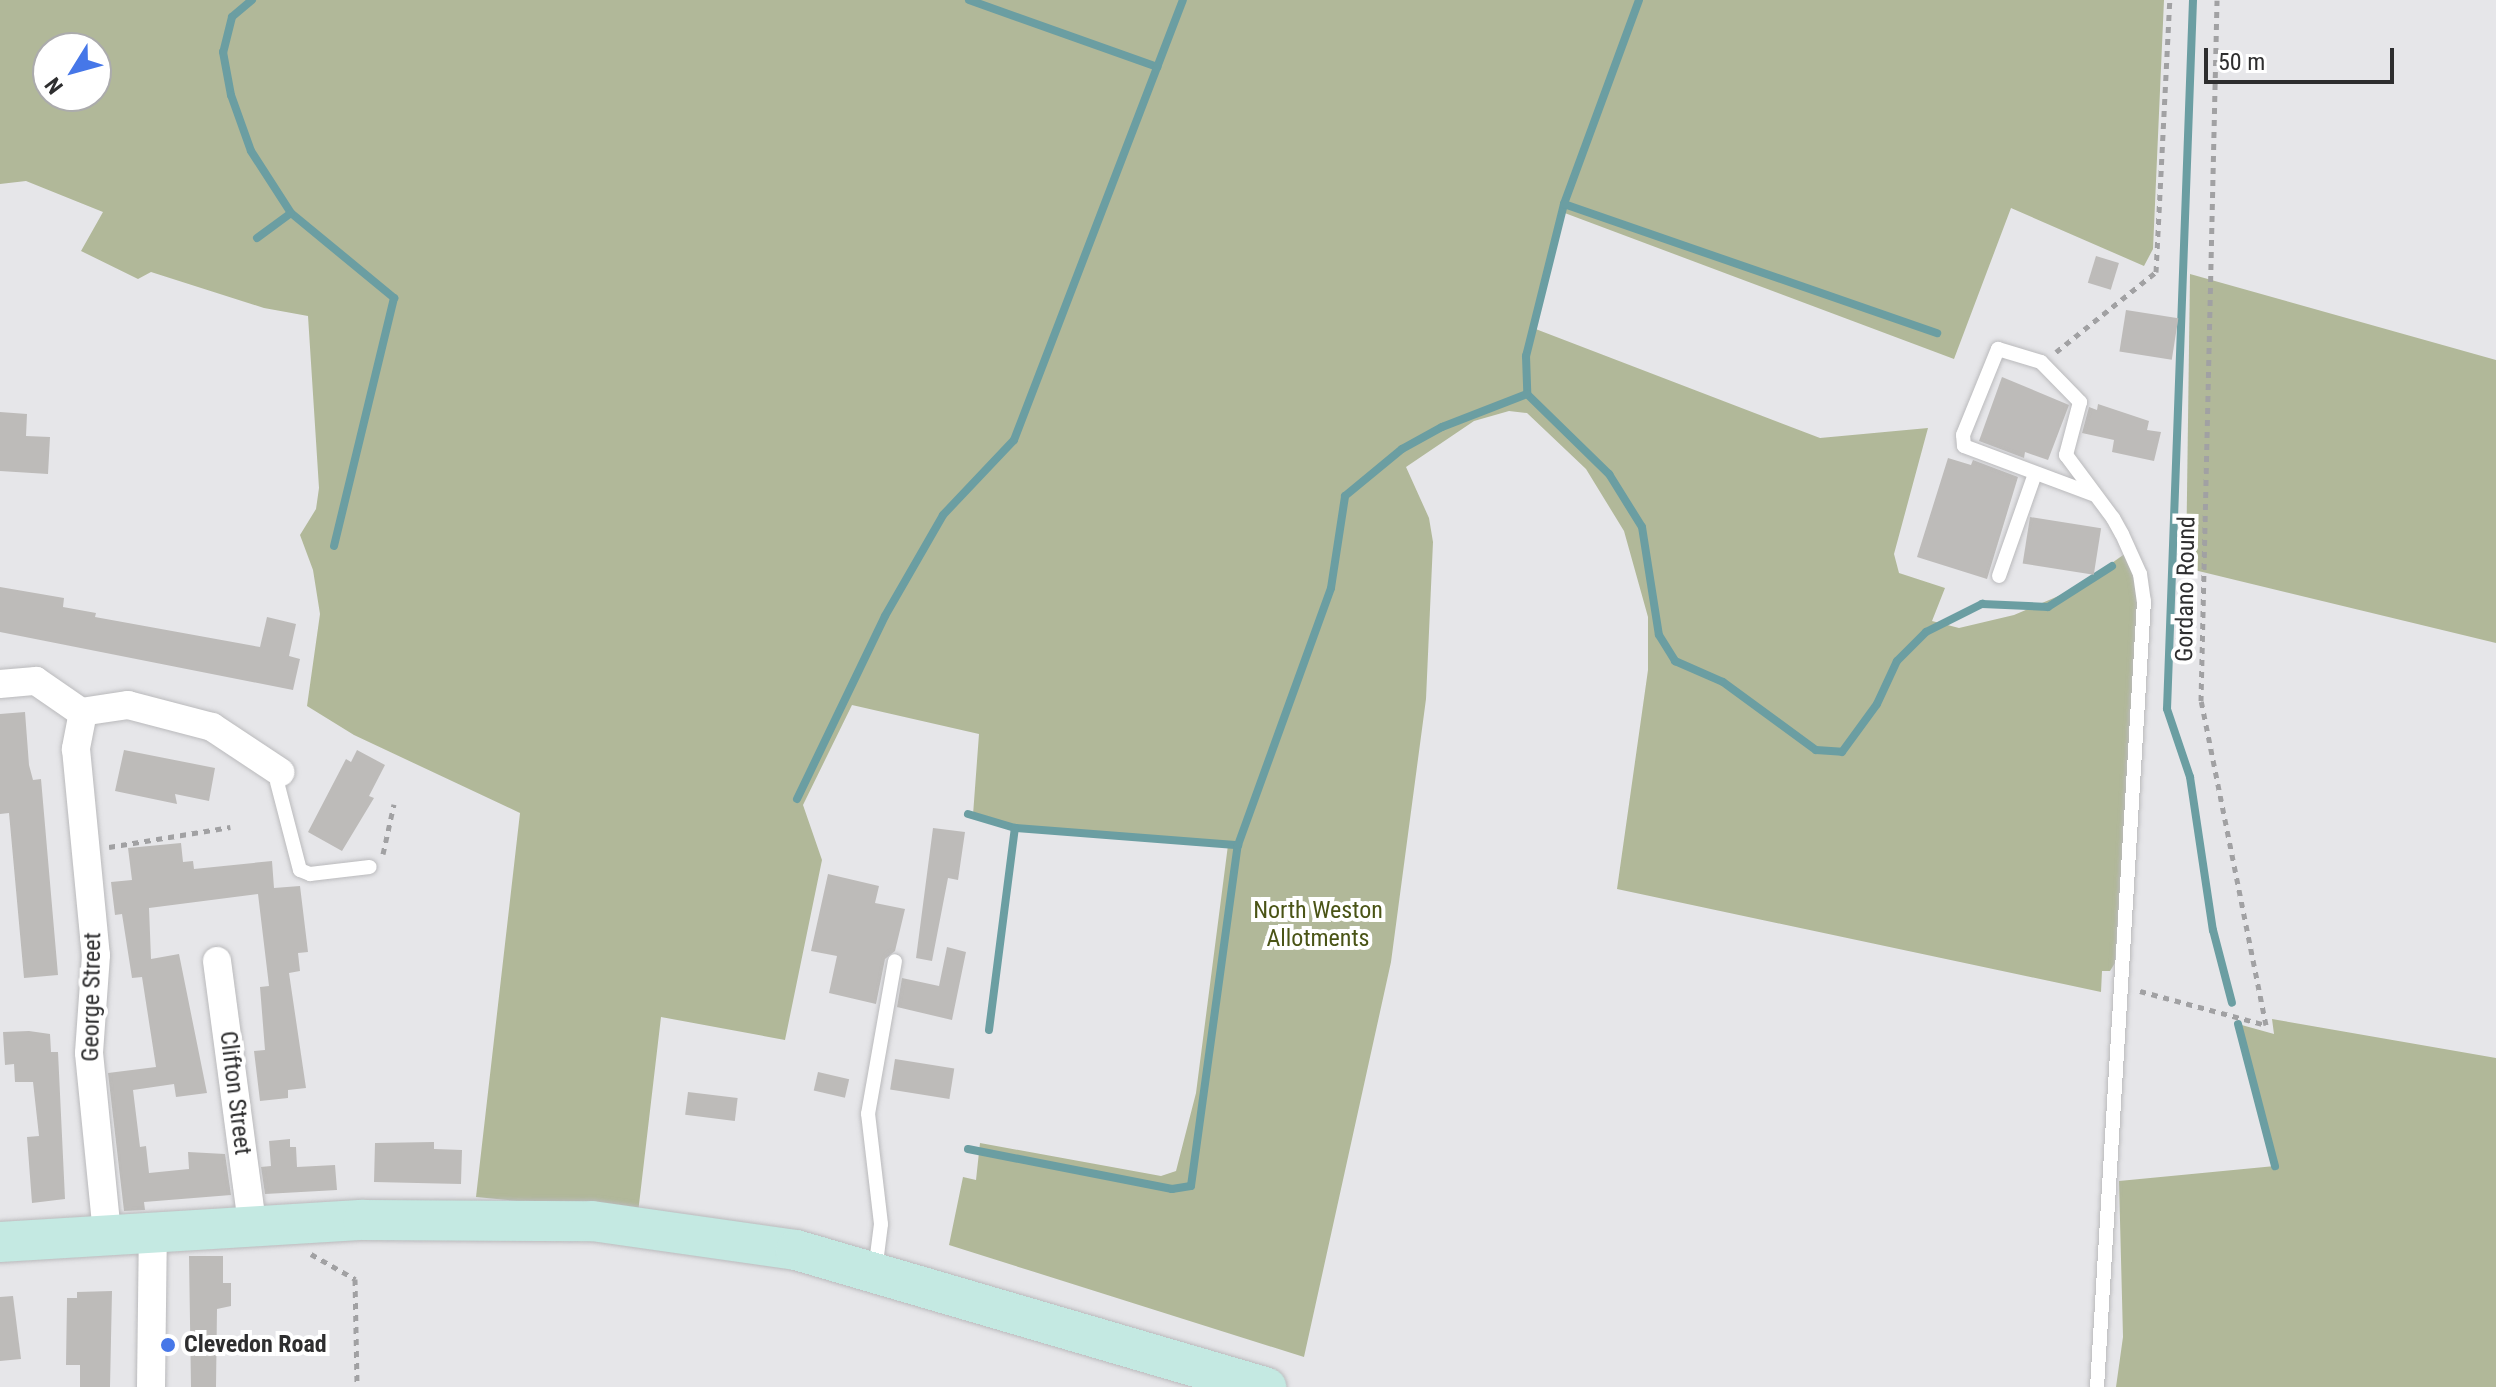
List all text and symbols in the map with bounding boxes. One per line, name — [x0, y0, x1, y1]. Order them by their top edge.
north arrow — [32, 32, 112, 112]
scale bar — [2208, 32, 2398, 82]
text: 50 m — [2218, 48, 2265, 76]
text: N — [40, 73, 68, 98]
street label: Gordano Round — [2170, 516, 2202, 662]
park label: North Weston Allotments — [1253, 897, 1383, 953]
street label: George Street — [76, 932, 108, 1062]
street label: Clifton Street — [213, 1029, 257, 1157]
place label: Clevedon Road — [184, 1331, 327, 1359]
marker: Clevedon Road — [159, 1336, 177, 1354]

